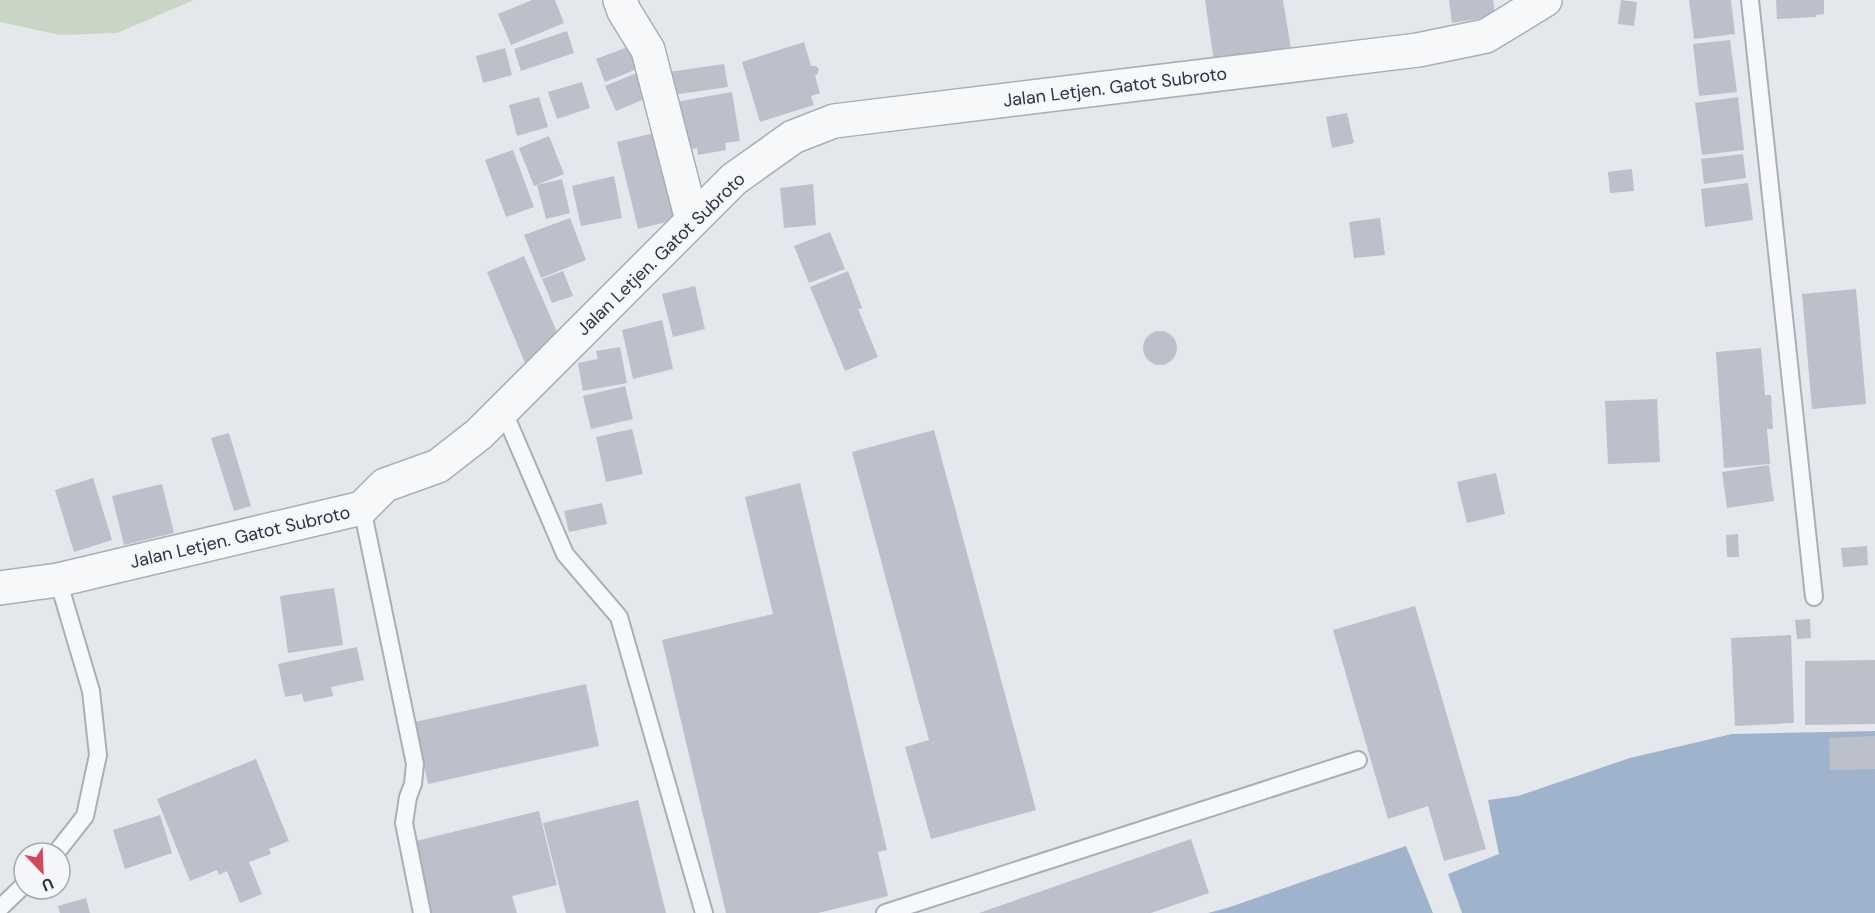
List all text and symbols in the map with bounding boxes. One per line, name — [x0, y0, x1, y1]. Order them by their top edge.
street label: Jalan Letjen. Gatot Subroto — [1002, 61, 1228, 113]
street label: Jalan Letjen. Gatot Subroto — [572, 167, 750, 341]
street label: Jalan Letjen. Gatot Subroto — [127, 500, 353, 574]
north arrow — [12, 841, 72, 901]
text: U — [39, 873, 57, 896]

